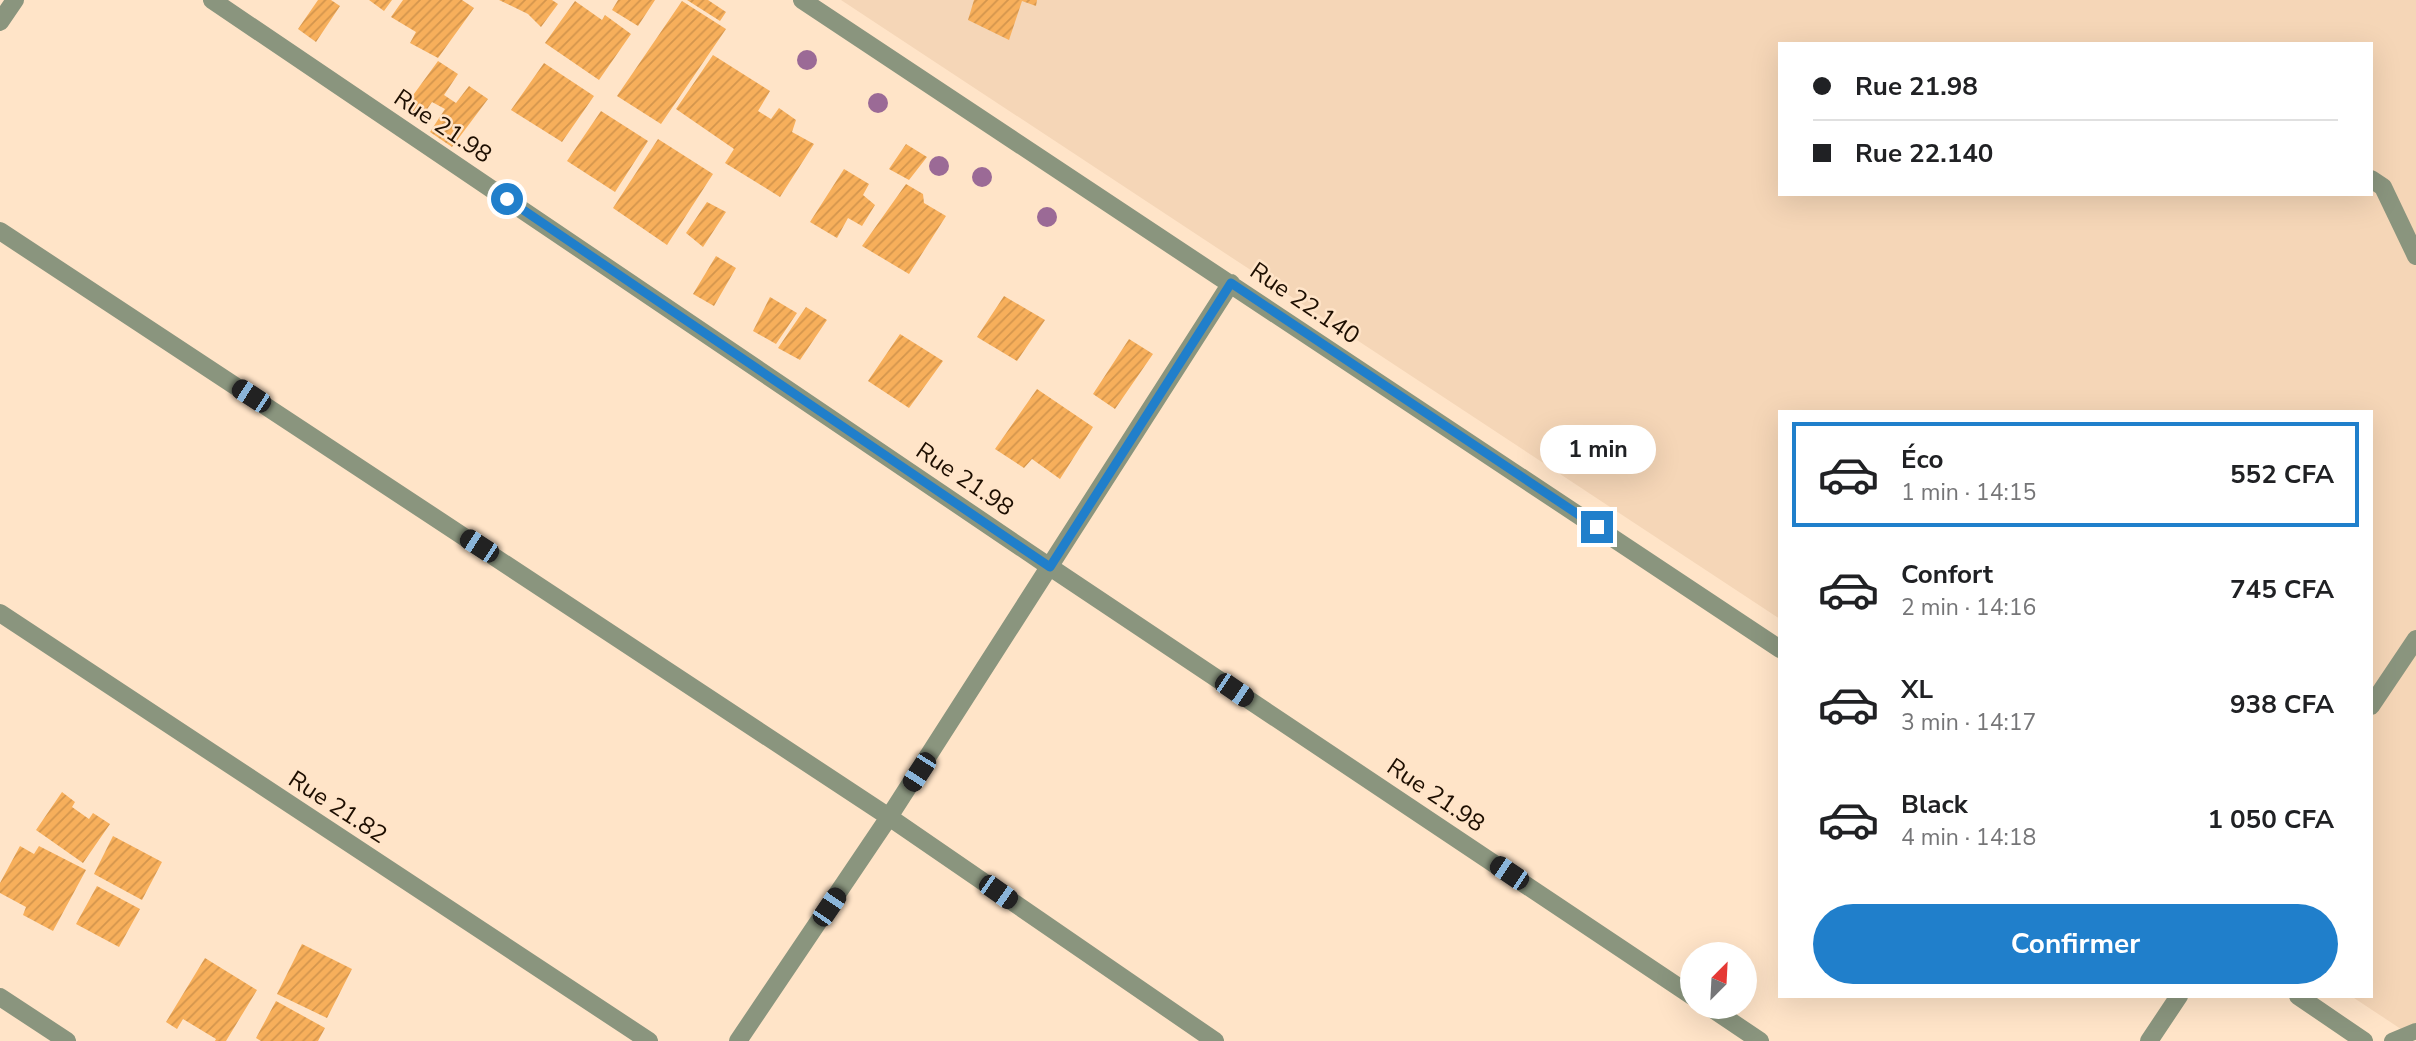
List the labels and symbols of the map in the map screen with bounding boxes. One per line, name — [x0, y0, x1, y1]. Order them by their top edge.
street label: Rue 21.98 — [388, 82, 498, 170]
route start — [491, 183, 523, 215]
street label: Rue 22.140 — [1244, 255, 1366, 351]
car — [228, 376, 275, 416]
callout: 1 min — [1539, 426, 1655, 475]
street label: Rue 21.98 — [910, 435, 1020, 523]
route end — [1581, 511, 1613, 543]
car — [456, 526, 503, 566]
car — [1211, 670, 1258, 710]
car — [899, 749, 940, 795]
street label: Rue 21.98 — [1381, 751, 1491, 839]
street label: Rue 21.82 — [283, 763, 393, 851]
car — [1486, 853, 1533, 893]
car — [975, 871, 1022, 913]
car — [809, 884, 850, 930]
north arrow — [1680, 942, 1757, 1018]

